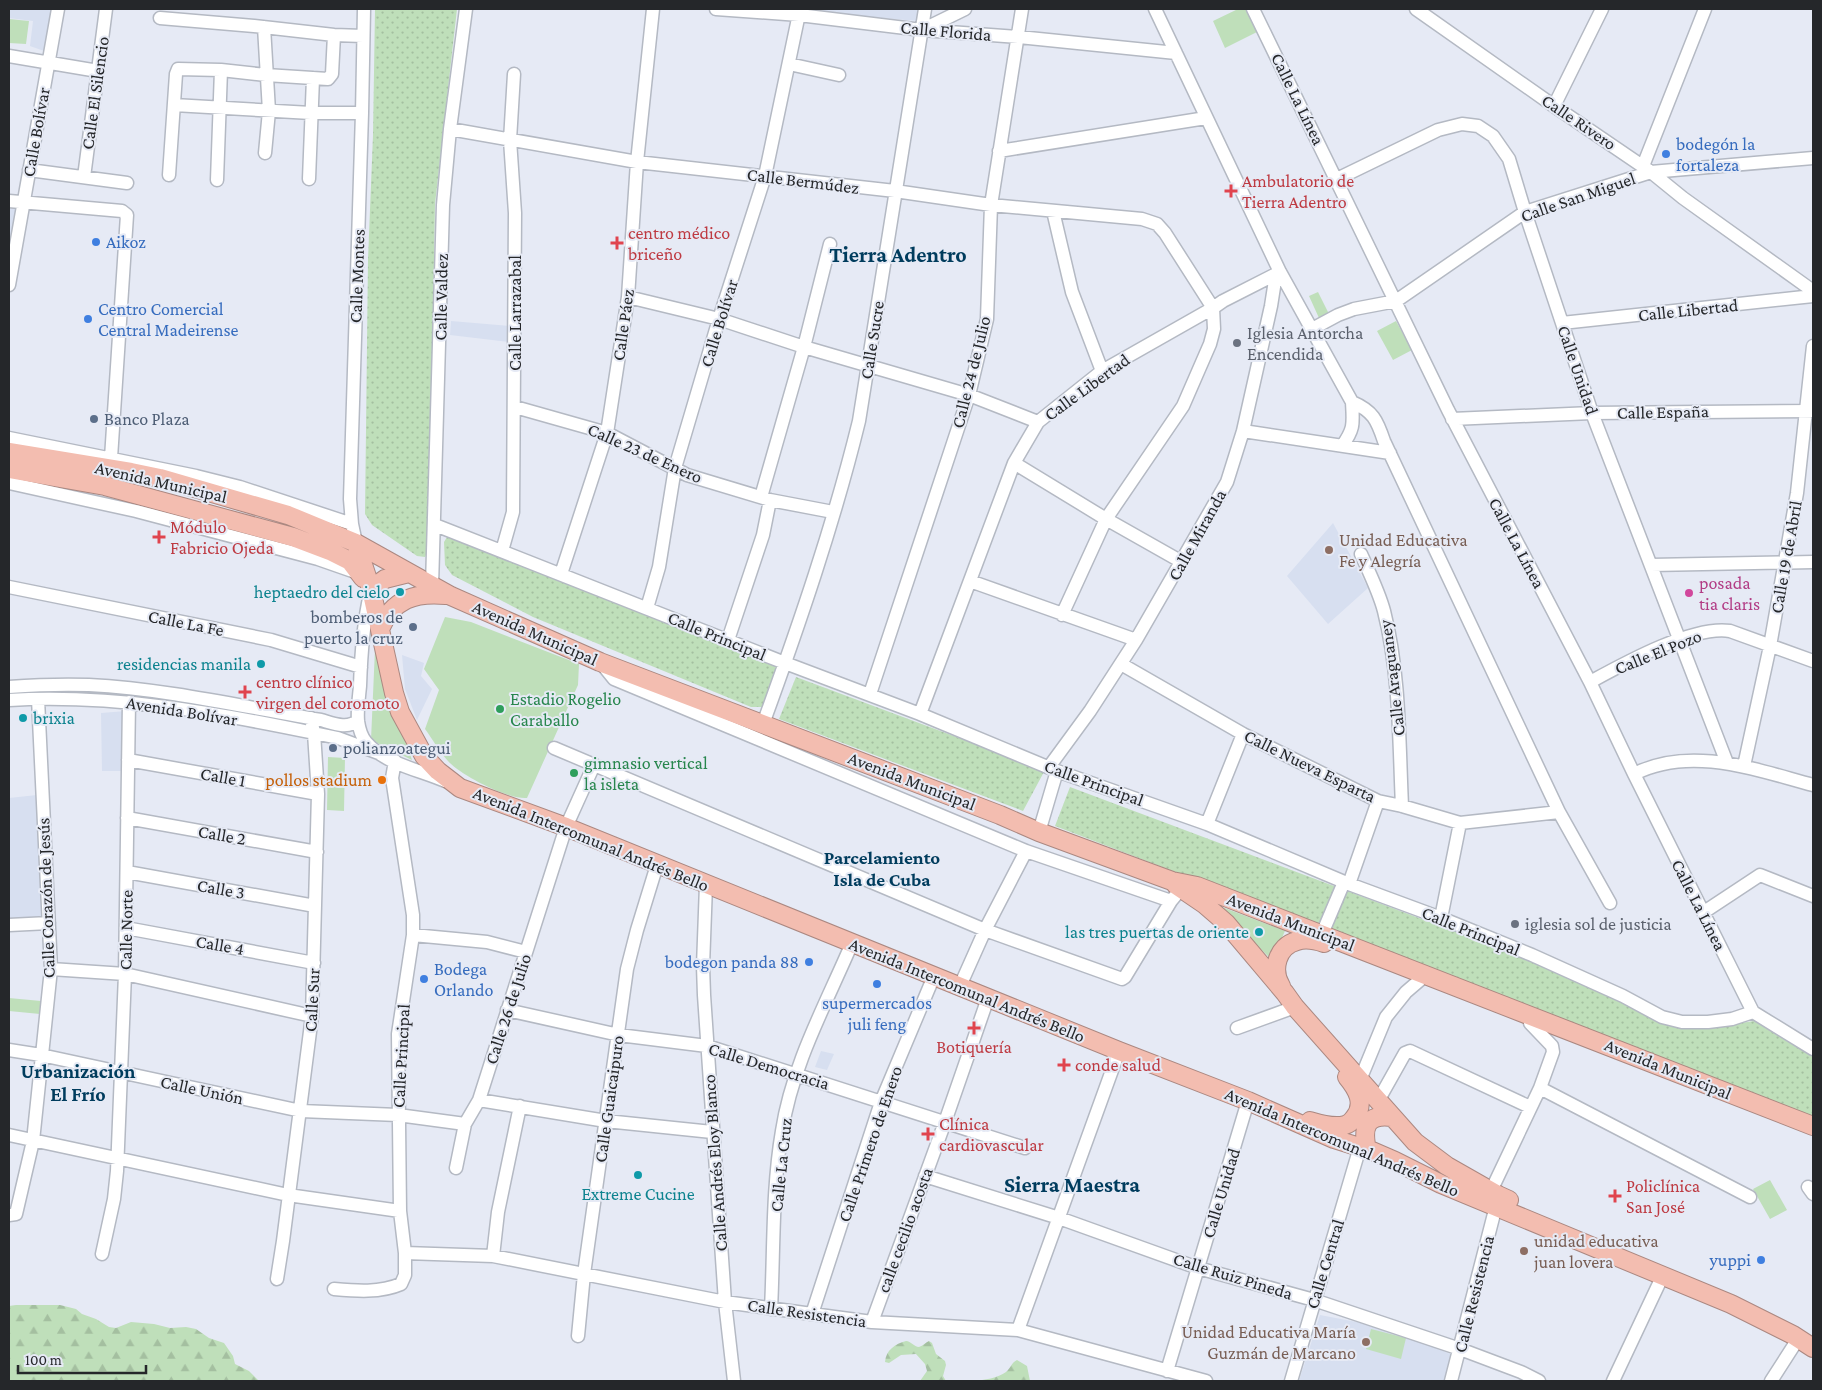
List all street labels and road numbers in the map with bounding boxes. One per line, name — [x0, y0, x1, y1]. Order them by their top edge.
street label: Calle Florida — [900, 17, 992, 45]
street label: Calle El Silencio — [77, 35, 113, 151]
street label: Calle La Línea — [1267, 50, 1329, 148]
street label: Calle Bolívar — [18, 85, 54, 178]
street label: Calle Rivero — [1538, 90, 1620, 154]
street label: Calle Bermúdez — [746, 164, 861, 198]
street label: Calle San Miguel — [1518, 168, 1638, 226]
street label: Calle Montes — [345, 229, 369, 323]
street label: Calle Valdez — [430, 253, 452, 341]
street label: Calle Larrazabal — [505, 255, 525, 371]
street label: Calle Bolívar — [696, 276, 742, 369]
street label: Calle Páez — [608, 287, 638, 362]
street label: Calle Libertad — [1637, 295, 1740, 325]
street label: Calle Sucre — [856, 299, 888, 381]
street label: Calle 24 de Julio — [947, 314, 995, 430]
street label: Calle Unidad — [1553, 323, 1603, 418]
street label: Calle Libertad — [1040, 349, 1134, 425]
street label: Calle España — [1617, 401, 1709, 423]
street label: Calle 23 de Enero — [585, 419, 705, 487]
street label: Avenida Municipal — [93, 457, 229, 507]
street label: Calle Miranda — [1164, 486, 1230, 584]
street label: Calle La Línea — [1485, 494, 1549, 592]
street label: Calle 19 de Abril — [1766, 499, 1806, 615]
street label: Avenida Municipal — [469, 596, 601, 670]
street label: Calle La Fe — [146, 606, 226, 640]
street label: Calle Principal — [665, 607, 769, 665]
street label: Calle Araguaney — [1375, 618, 1409, 737]
street label: Calle El Pozo — [1612, 626, 1704, 678]
street label: Avenida Bolívar — [125, 692, 240, 730]
street label: Calle Nueva Esparta — [1241, 725, 1379, 807]
street label: Avenida Municipal — [845, 747, 979, 815]
street label: Calle Principal — [1042, 756, 1147, 810]
street label: Calle 1 — [199, 763, 247, 791]
street label: Avenida Intercomunal Andrés Bello — [470, 782, 712, 896]
street label: Calle Corazón de Jesús — [33, 817, 59, 979]
street label: Calle 2 — [197, 821, 247, 849]
street label: Calle La Línea — [1667, 856, 1731, 954]
street label: Calle 3 — [196, 875, 246, 903]
street label: Avenida Municipal — [1224, 888, 1358, 956]
street label: Calle Norte — [115, 890, 137, 970]
street label: Calle Principal — [1419, 902, 1523, 960]
street label: Calle 4 — [194, 931, 246, 959]
street label: Avenida Intercomunal Andrés Bello — [846, 933, 1088, 1047]
street label: Calle 26 de Julio — [481, 951, 535, 1067]
street label: Calle Sur — [300, 967, 324, 1032]
street label: Calle Principal — [388, 1003, 414, 1109]
street label: Calle Guaicaipuro — [590, 1034, 628, 1164]
street label: Avenida Municipal — [1602, 1034, 1735, 1104]
street label: Calle Democracia — [706, 1038, 832, 1094]
street label: Calle Primero de Enero — [834, 1063, 906, 1225]
street label: Calle Unión — [159, 1071, 246, 1109]
street label: Calle Andrés Eloy Blanco — [699, 1074, 731, 1252]
street label: Avenida Intercomunal Andrés Bello — [1222, 1083, 1462, 1201]
street label: Calle La Cruz — [766, 1117, 796, 1213]
street label: Calle Unidad — [1198, 1145, 1244, 1240]
street label: calle cecilio acosta — [873, 1165, 937, 1295]
street label: Calle Central — [1302, 1216, 1348, 1311]
street label: Calle Resistencia — [1450, 1233, 1498, 1355]
street label: Calle Ruiz Pineda — [1171, 1248, 1295, 1304]
street label: Calle Resistencia — [746, 1295, 868, 1331]

